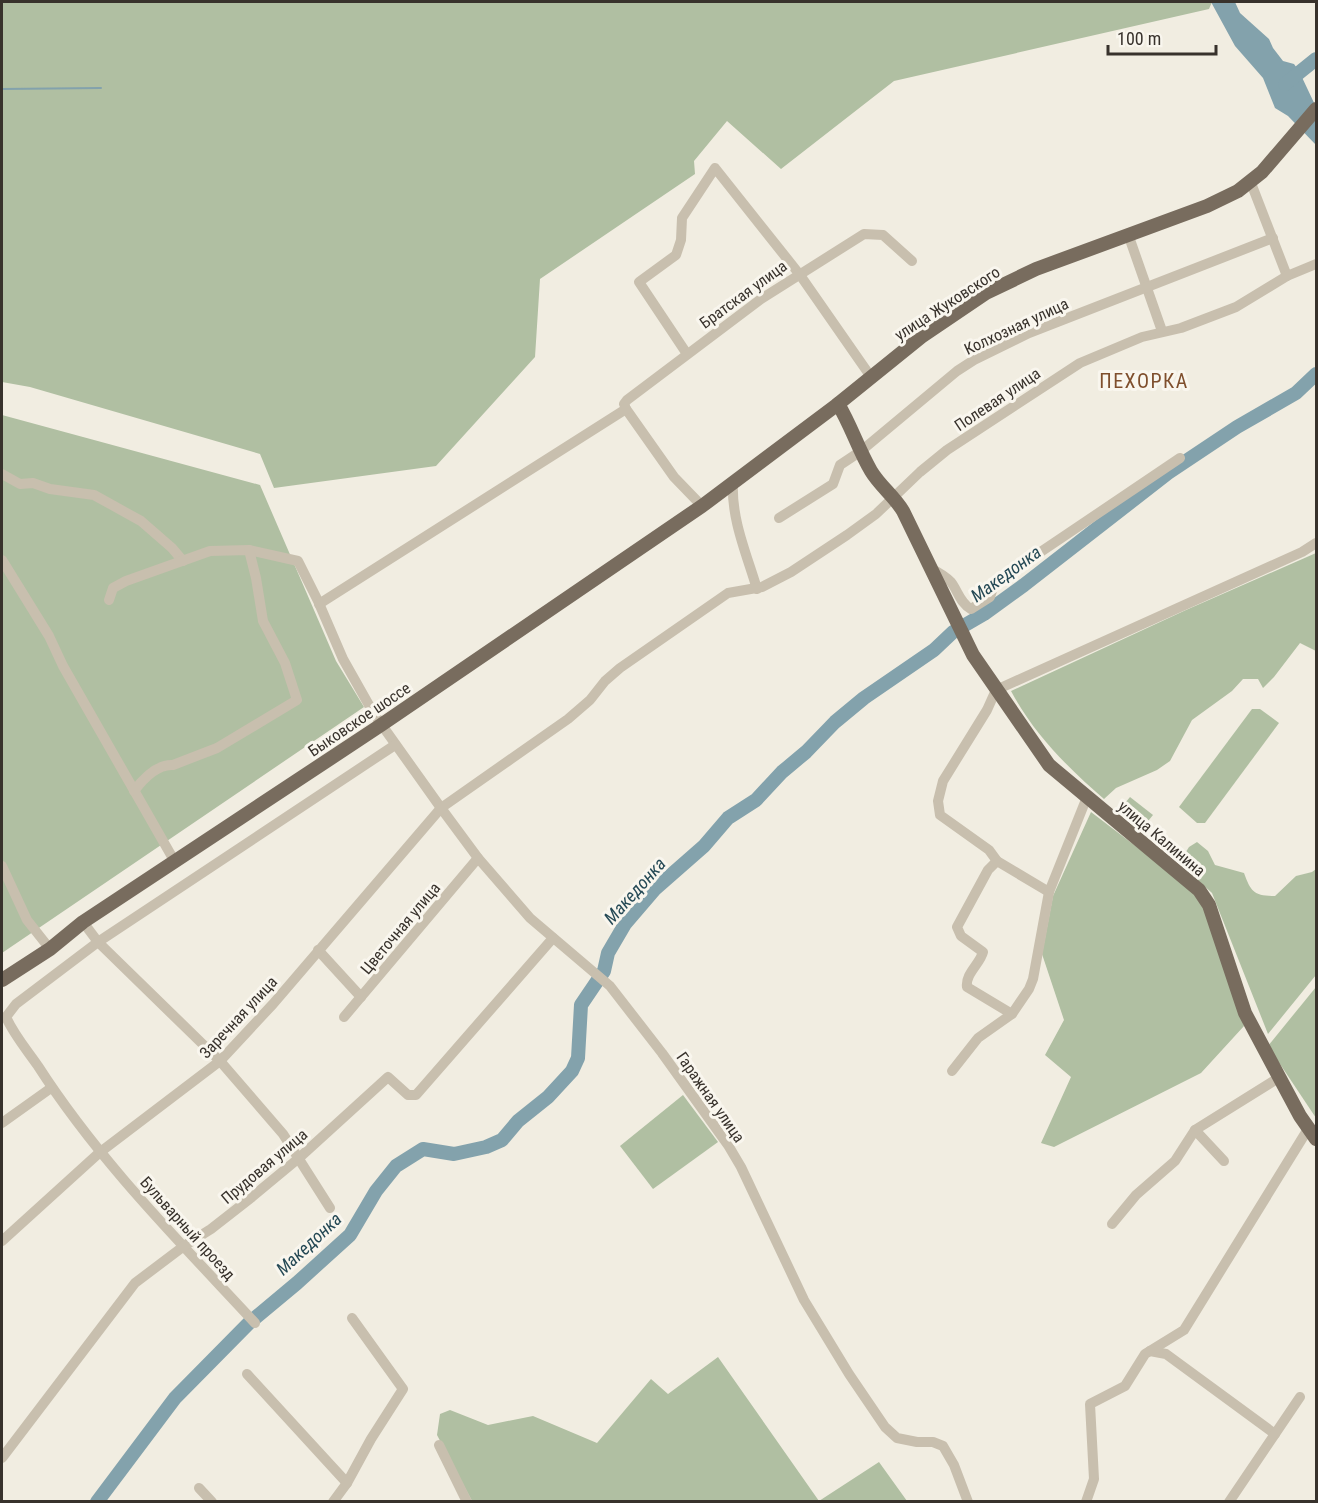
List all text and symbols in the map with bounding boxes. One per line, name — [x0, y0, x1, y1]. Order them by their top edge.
scale bar — [1108, 18, 1216, 56]
text: 100 m — [1117, 28, 1161, 49]
street label: Братская улица — [696, 256, 791, 332]
street label: улица Жуковского — [891, 262, 1004, 345]
street label: Колхозная улица — [961, 294, 1071, 359]
street label: Полевая улица — [951, 364, 1044, 435]
district label: ПЕХОРКА — [1099, 369, 1189, 393]
water label: Македонка — [966, 541, 1045, 606]
street label: Быковское шоссе — [305, 678, 414, 761]
street label: улица Калинина — [1114, 797, 1209, 880]
water label: Македонка — [599, 853, 670, 928]
street label: Цветочная улица — [357, 879, 444, 978]
street label: Заречная улица — [196, 972, 281, 1062]
street label: Гаражная улица — [672, 1048, 749, 1146]
street label: Прудовая улица — [217, 1125, 311, 1208]
street label: Бульварный проезд — [136, 1173, 239, 1284]
water label: Македонка — [272, 1208, 346, 1279]

